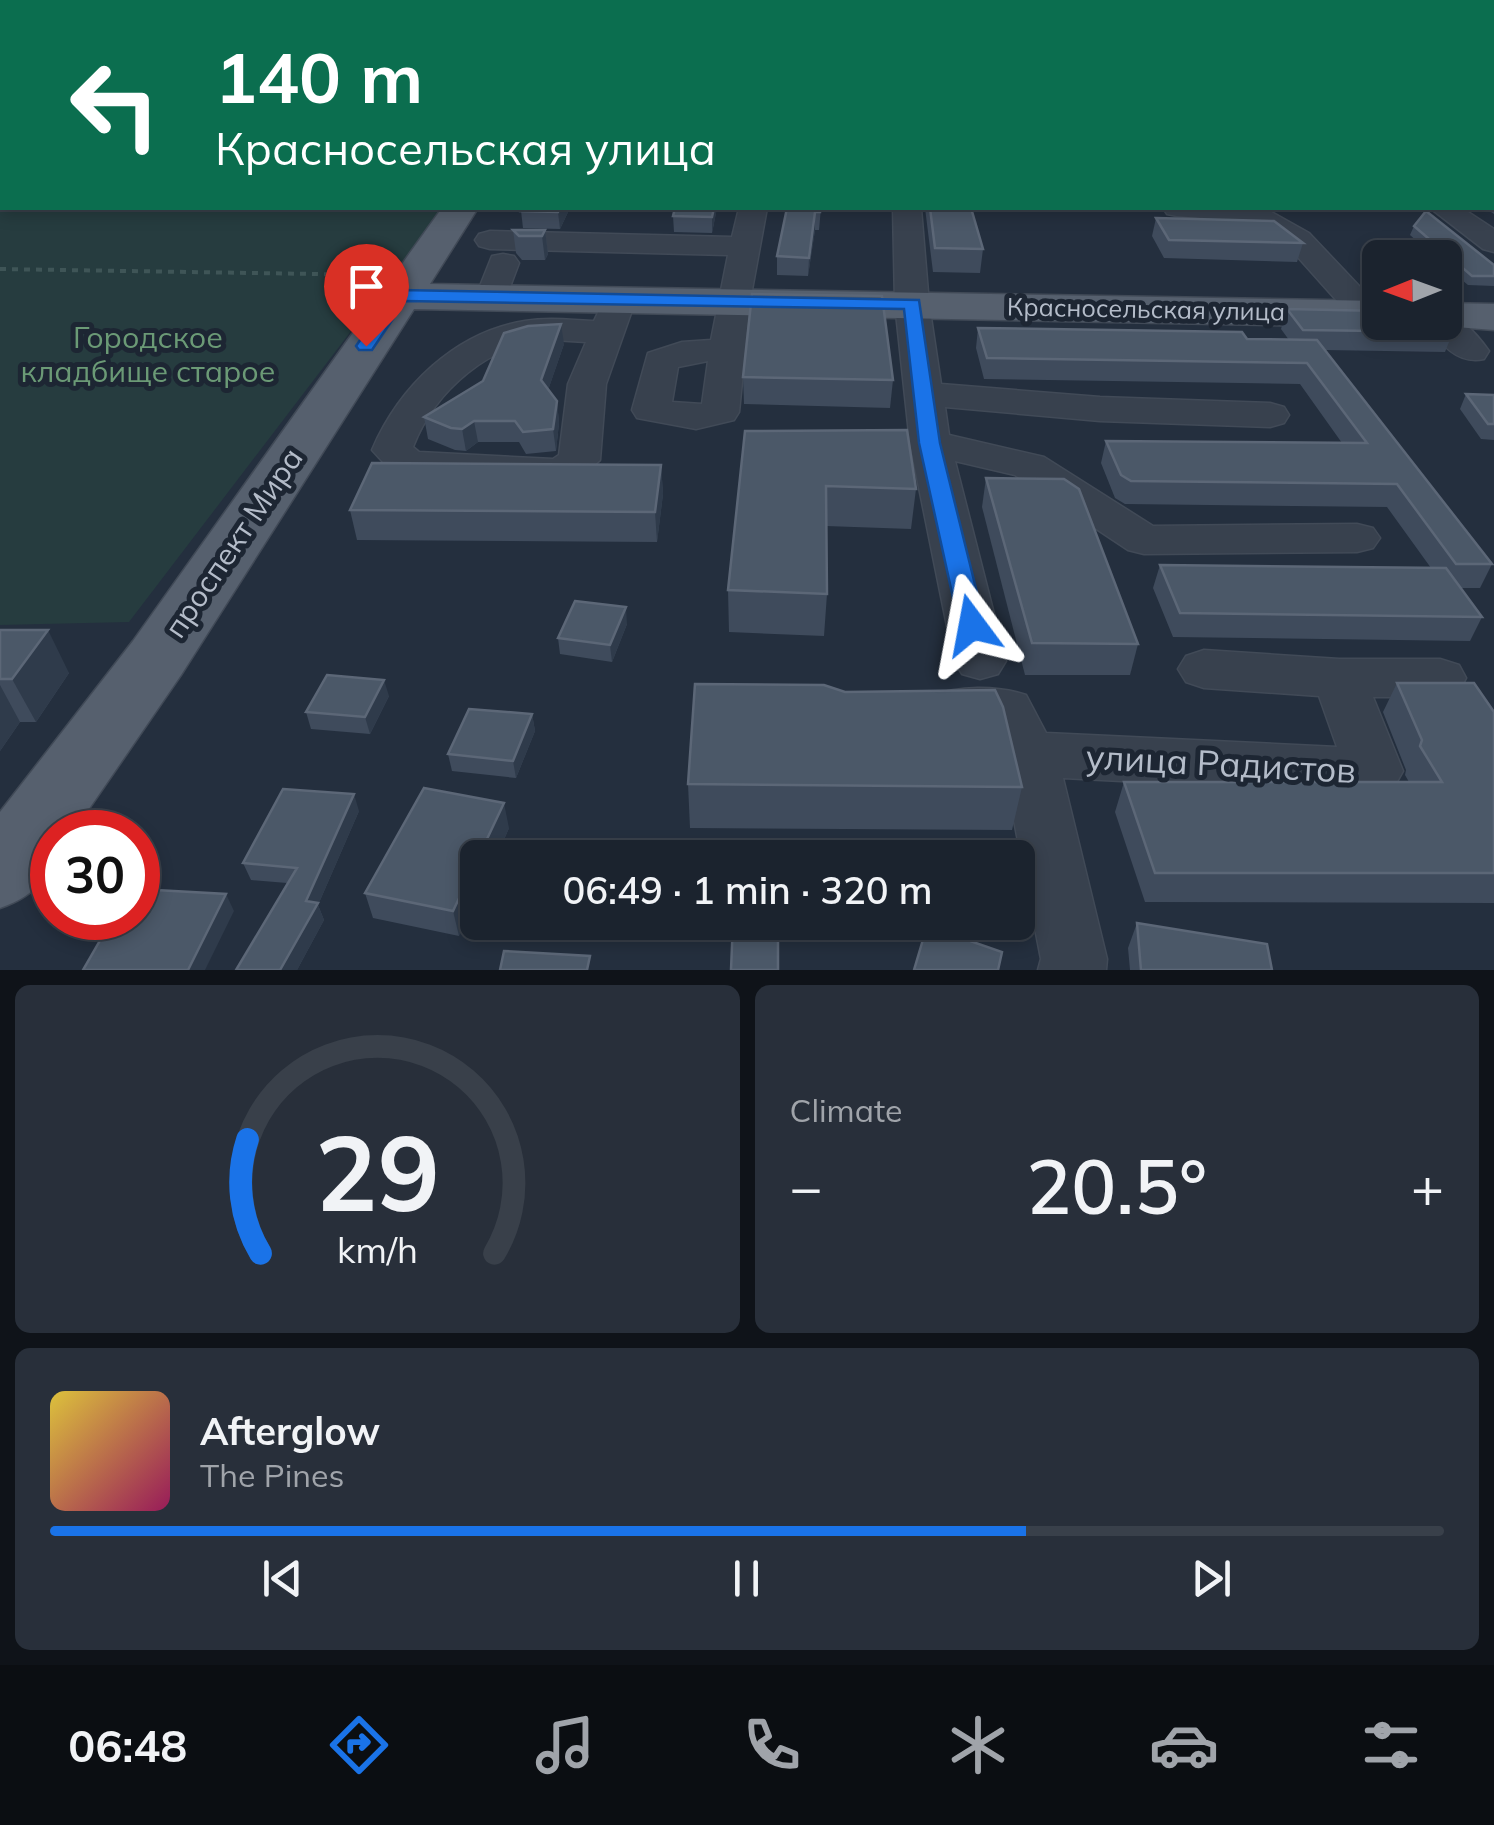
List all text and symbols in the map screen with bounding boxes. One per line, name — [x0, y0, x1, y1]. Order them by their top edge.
text: 140 m — [215, 33, 423, 121]
icon: left — [50, 40, 180, 170]
text: Красносельская улица — [215, 120, 716, 176]
north arrow — [1362, 240, 1462, 340]
map controls — [1362, 240, 1462, 340]
pin — [324, 244, 409, 347]
icon: arrive — [339, 259, 394, 314]
street label: Красносельская улица — [1007, 291, 1285, 326]
park label: Городское кладбище старое — [21, 318, 275, 390]
street label: проспект Мира — [156, 440, 311, 645]
position arrow — [920, 573, 1024, 677]
street label: улица Радистов — [1085, 734, 1357, 792]
speed limit sign: 30 — [30, 810, 160, 940]
text: 06:49 · 1 min · 320 m — [562, 866, 933, 914]
text: Climate — [790, 1090, 902, 1130]
text: 29 — [315, 1106, 440, 1237]
text: 20.5° — [1026, 1139, 1207, 1233]
text: − — [790, 1152, 823, 1221]
text: + — [1411, 1152, 1444, 1221]
text: km/h — [337, 1227, 418, 1272]
text: Afterglow — [200, 1407, 380, 1455]
text: The Pines — [200, 1455, 344, 1495]
icon: previous — [255, 1551, 310, 1606]
icon: pause — [719, 1551, 774, 1606]
icon: next — [1184, 1551, 1239, 1606]
icon: directions — [324, 1710, 394, 1780]
icon: music — [530, 1710, 600, 1780]
icon: phone — [737, 1710, 807, 1780]
icon: climate — [943, 1710, 1013, 1780]
icon: car — [1149, 1710, 1219, 1780]
icon: filters — [1356, 1710, 1426, 1780]
text: 06:48 — [68, 1717, 187, 1773]

